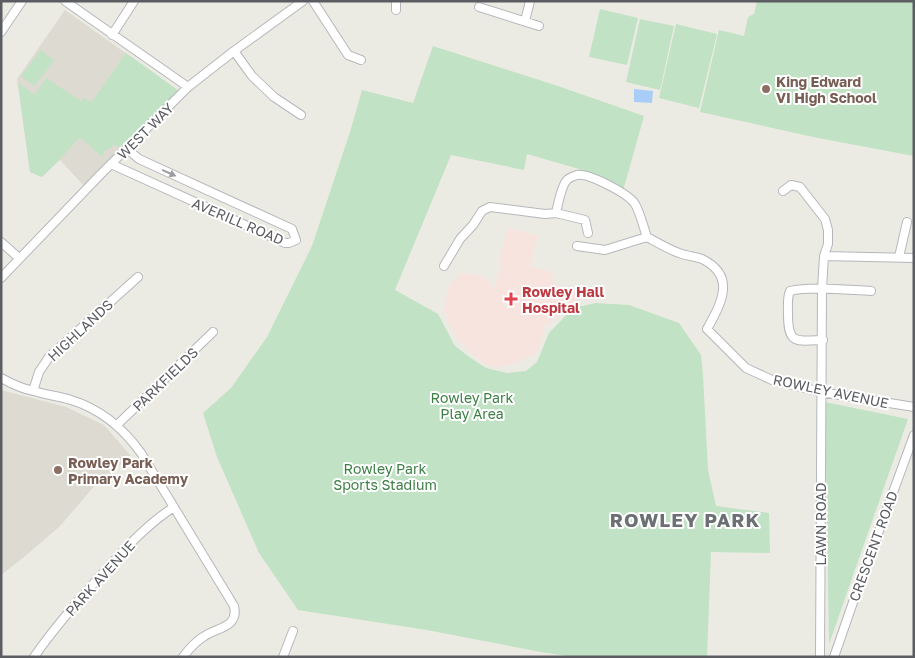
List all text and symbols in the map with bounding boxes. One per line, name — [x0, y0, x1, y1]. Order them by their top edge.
place label: King Edward VI High School — [776, 73, 877, 106]
marker: King Edward VI High School — [760, 83, 772, 95]
street label: WEST WAY — [113, 99, 177, 163]
one-way arrow — [162, 169, 176, 177]
street label: AVERILL ROAD — [189, 194, 287, 248]
place label: Rowley Hall Hospital — [522, 283, 604, 316]
marker: Rowley Hall Hospital — [504, 292, 518, 306]
street label: HIGHLANDS — [44, 296, 116, 364]
street label: PARKFIELDS — [129, 343, 201, 415]
street label: ROWLEY AVENUE — [772, 370, 890, 412]
park label: Rowley Park Play Area — [431, 389, 513, 422]
place label: Rowley Park Primary Academy — [68, 454, 189, 487]
park label: Rowley Park Sports Stadium — [333, 460, 437, 493]
marker: Rowley Park Primary Academy — [52, 464, 64, 476]
street label: LAWN ROAD — [812, 482, 829, 566]
street label: CRESCENT ROAD — [845, 488, 901, 604]
district label: ROWLEY PARK — [610, 508, 760, 531]
street label: PARK AVENUE — [62, 537, 138, 619]

